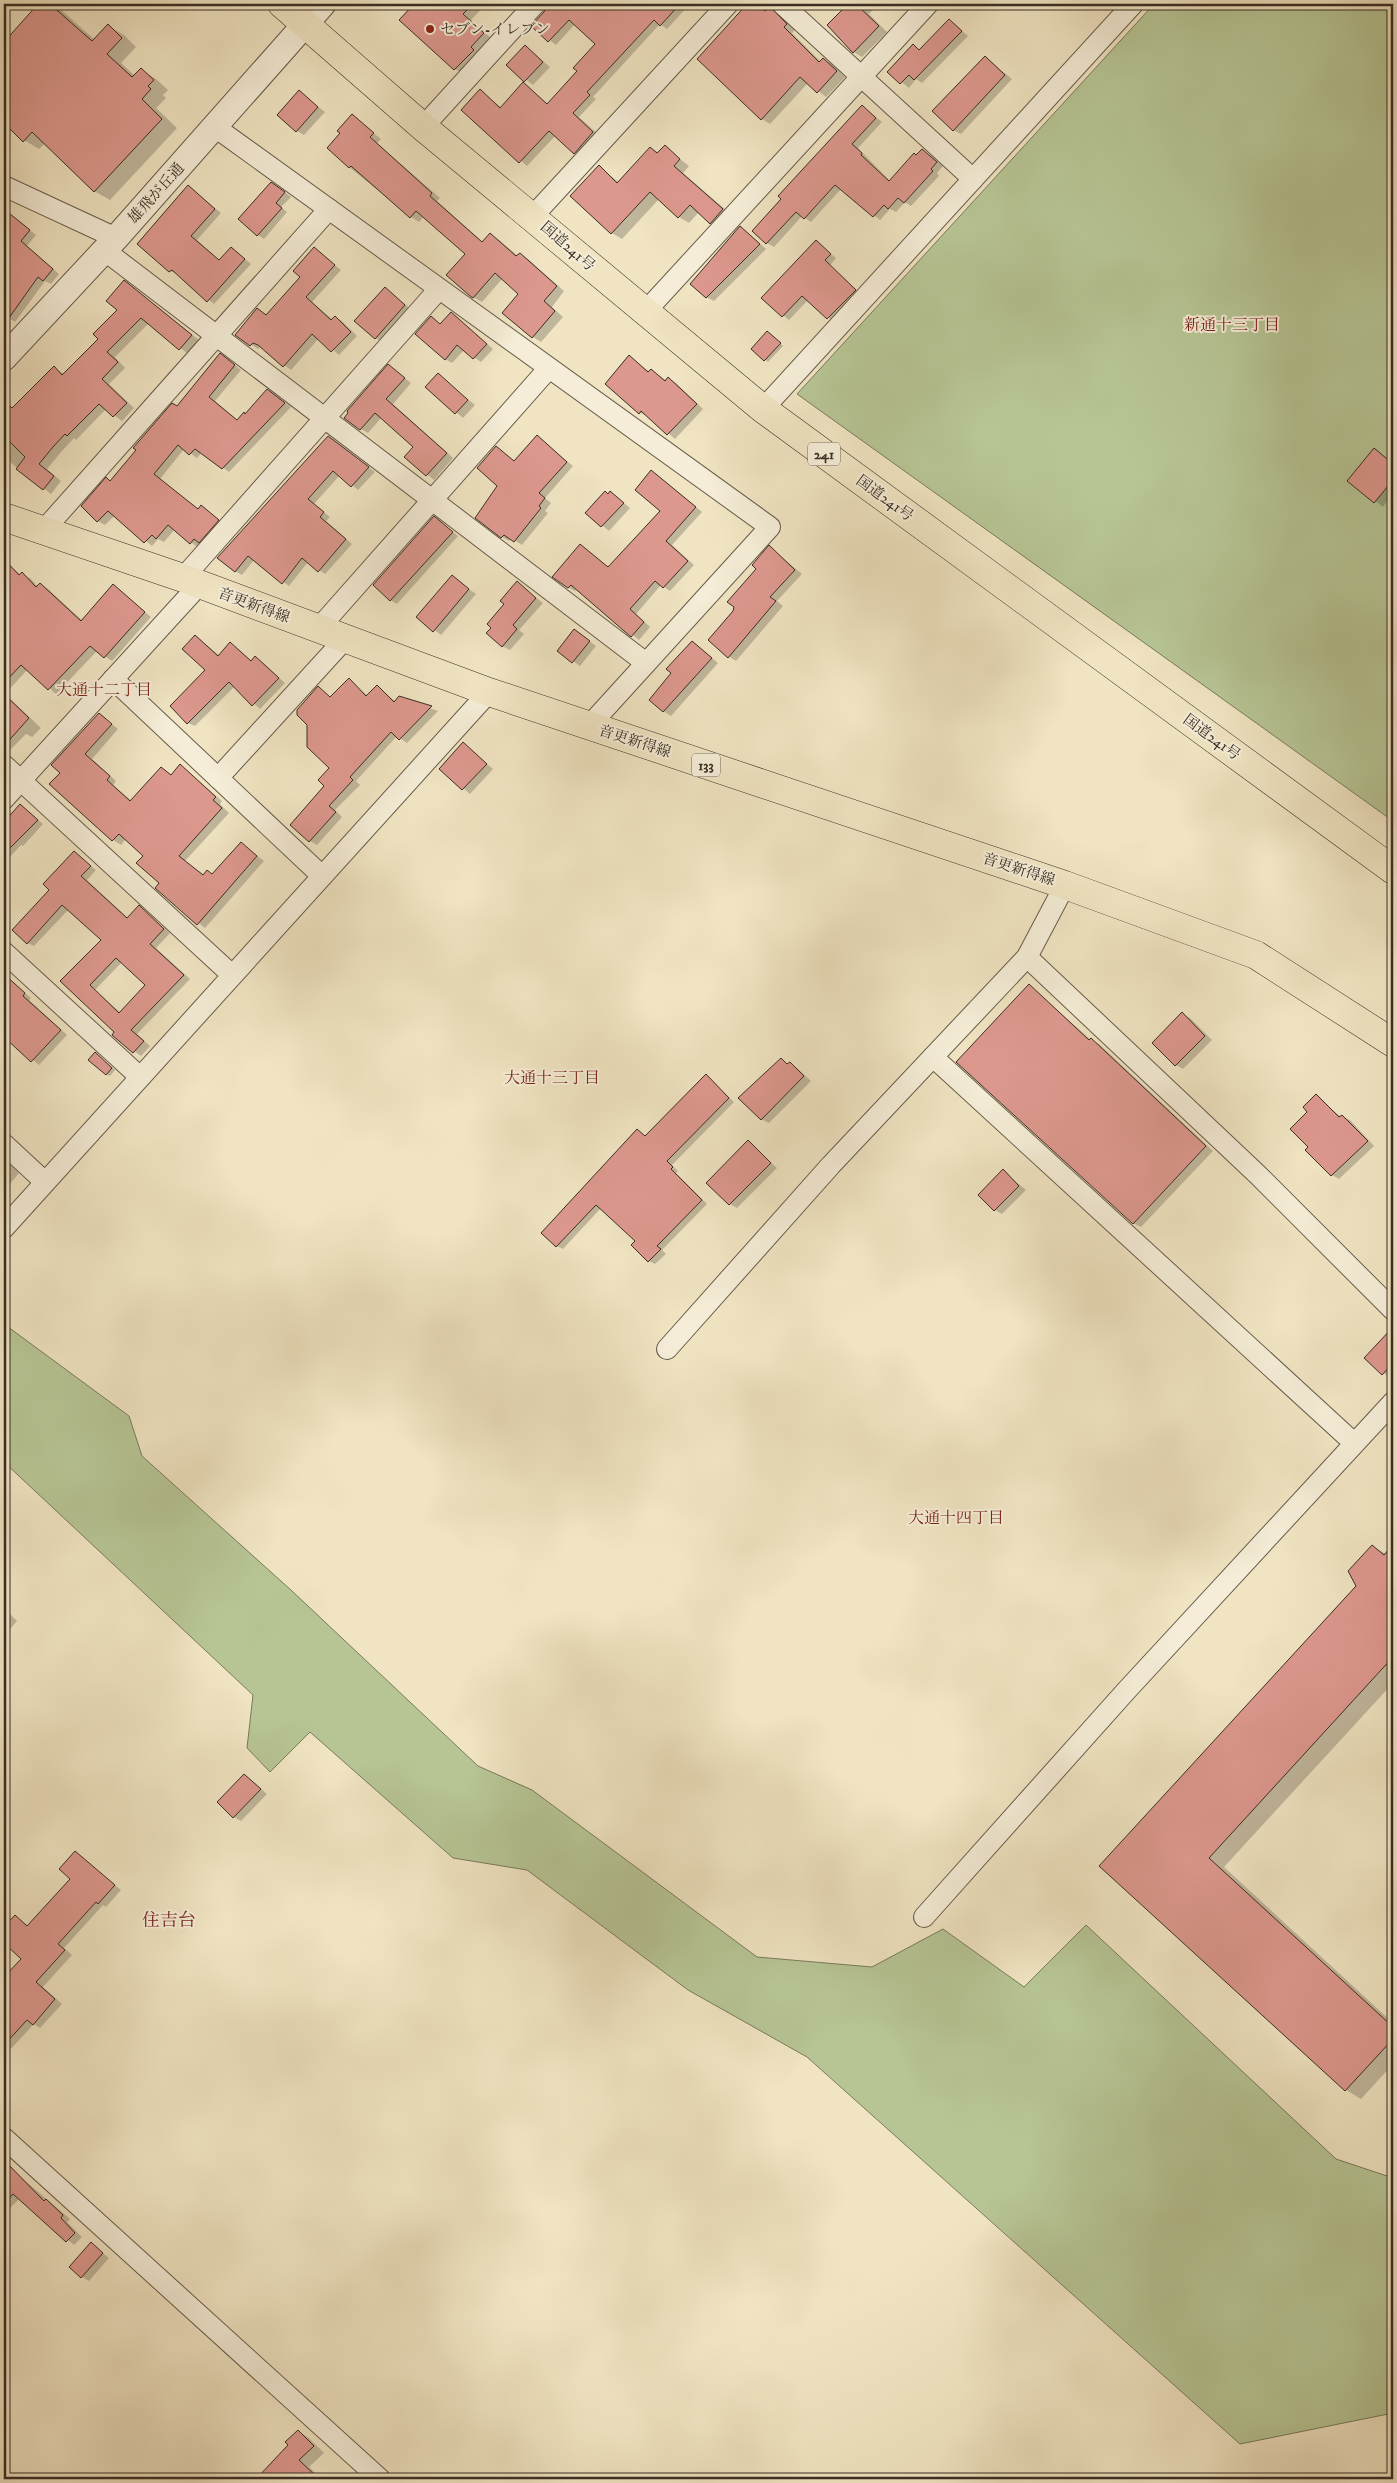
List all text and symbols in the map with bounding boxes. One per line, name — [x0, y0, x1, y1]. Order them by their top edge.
place label: セブン-イレブン — [440, 20, 550, 39]
marker: セブン-イレブン — [424, 23, 436, 35]
street label: 雄飛が丘通 — [124, 159, 189, 228]
street label: 国道241号 — [536, 217, 599, 275]
district label: 新通十三丁目 — [1184, 315, 1280, 335]
road number: 241 — [808, 442, 840, 466]
street label: 国道241号 — [852, 471, 917, 526]
street label: 音更新得線 — [215, 584, 292, 627]
district label: 大通十二丁目 — [56, 680, 152, 700]
street label: 国道241号 — [1179, 710, 1244, 765]
street label: 音更新得線 — [596, 721, 673, 762]
road number: 133 — [692, 754, 720, 776]
street label: 音更新得線 — [980, 849, 1057, 890]
district label: 大通十三丁目 — [504, 1068, 600, 1088]
district label: 大通十四丁目 — [908, 1508, 1004, 1528]
district label: 住吉台 — [142, 1910, 196, 1932]

